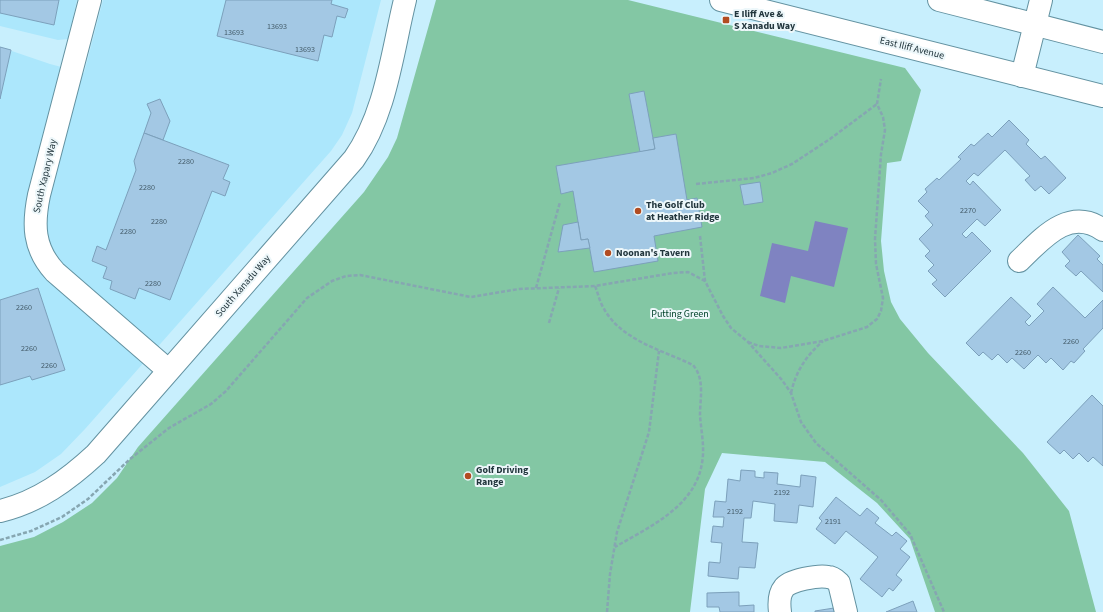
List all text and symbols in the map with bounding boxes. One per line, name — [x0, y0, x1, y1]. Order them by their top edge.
place label: E Iliff Ave & S Xanadu Way — [734, 7, 796, 33]
marker: E Iliff Ave & S Xanadu Way — [721, 15, 731, 25]
house number: 13693 — [267, 21, 287, 32]
house number: 13693 — [224, 27, 244, 38]
street label: East Iliff Avenue — [878, 33, 946, 63]
house number: 13693 — [295, 44, 315, 55]
street label: South Xapary Way — [30, 137, 60, 214]
house number: 2280 — [178, 156, 194, 167]
house number: 2280 — [139, 182, 155, 193]
place label: The Golf Club at Heather Ridge — [646, 198, 719, 224]
house number: 2270 — [960, 205, 976, 216]
marker: The Golf Club at Heather Ridge — [633, 206, 643, 216]
house number: 2280 — [151, 216, 167, 227]
house number: 2280 — [120, 226, 136, 237]
place label: Noonan's Tavern — [616, 246, 690, 260]
marker: Noonan's Tavern — [603, 248, 613, 258]
street label: South Xanadu Way — [212, 252, 274, 320]
house number: 2280 — [145, 278, 161, 289]
house number: 2260 — [16, 302, 32, 313]
park label: Putting Green — [651, 307, 709, 321]
house number: 2260 — [1063, 336, 1079, 347]
house number: 2260 — [21, 343, 37, 354]
house number: 2260 — [1015, 347, 1031, 358]
house number: 2260 — [41, 360, 57, 371]
place label: Golf Driving Range — [476, 463, 529, 489]
marker: Golf Driving Range — [463, 471, 473, 481]
house number: 2192 — [774, 487, 790, 498]
house number: 2192 — [727, 506, 743, 517]
house number: 2191 — [825, 516, 841, 527]

